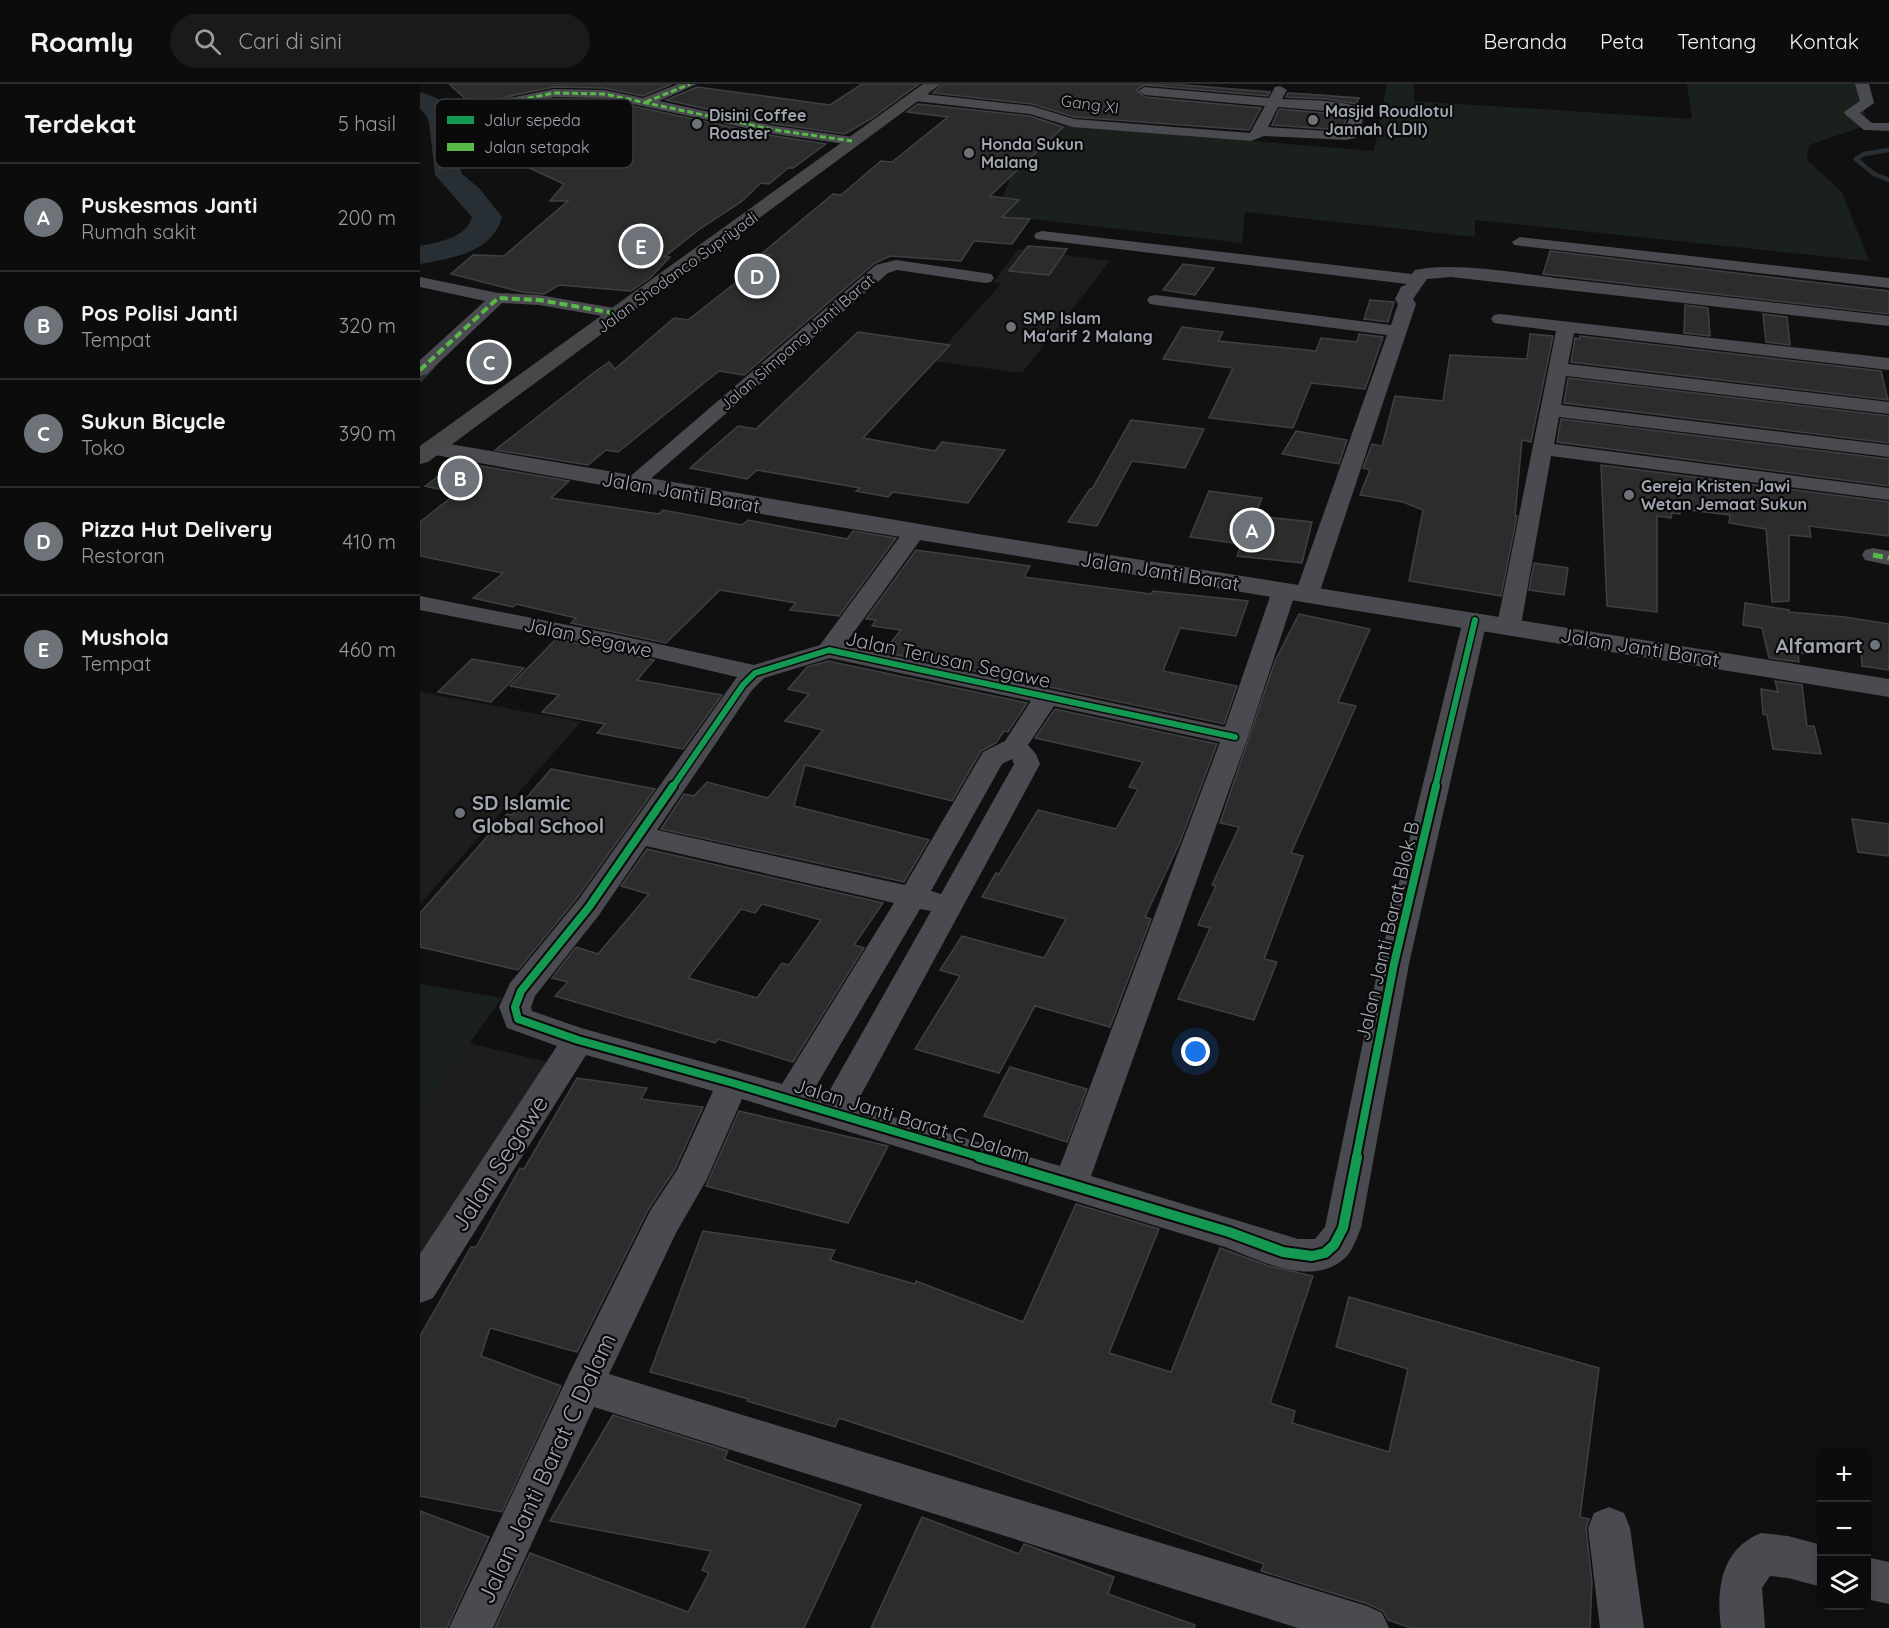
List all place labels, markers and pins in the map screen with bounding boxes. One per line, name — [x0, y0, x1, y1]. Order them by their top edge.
place label: Masjid Roudlotul Jannah (LDII) — [1325, 101, 1453, 139]
place label: Disini Coffee Roaster — [709, 105, 806, 143]
marker: Masjid Roudlotul Jannah (LDII) — [1306, 113, 1320, 127]
marker: Disini Coffee Roaster — [690, 117, 704, 131]
place label: Honda Sukun Malang — [981, 134, 1084, 172]
marker: Honda Sukun Malang — [962, 146, 976, 160]
pin: E — [622, 224, 660, 268]
pin: D — [738, 254, 776, 298]
place label: SMP Islam Ma'arif 2 Malang — [1023, 308, 1153, 346]
marker: SMP Islam Ma'arif 2 Malang — [1004, 320, 1018, 334]
pin: C — [470, 340, 508, 384]
pin: B — [440, 456, 480, 500]
place label: Gereja Kristen Jawi Wetan Jemaat Sukun — [1641, 476, 1807, 514]
marker: Gereja Kristen Jawi Wetan Jemaat Sukun — [1622, 488, 1636, 502]
pin: A — [1232, 508, 1272, 552]
place label: Alfamart — [1776, 633, 1863, 658]
marker: Alfamart — [1868, 638, 1882, 652]
place label: SD Islamic Global School — [472, 790, 604, 838]
marker: SD Islamic Global School — [453, 806, 467, 820]

